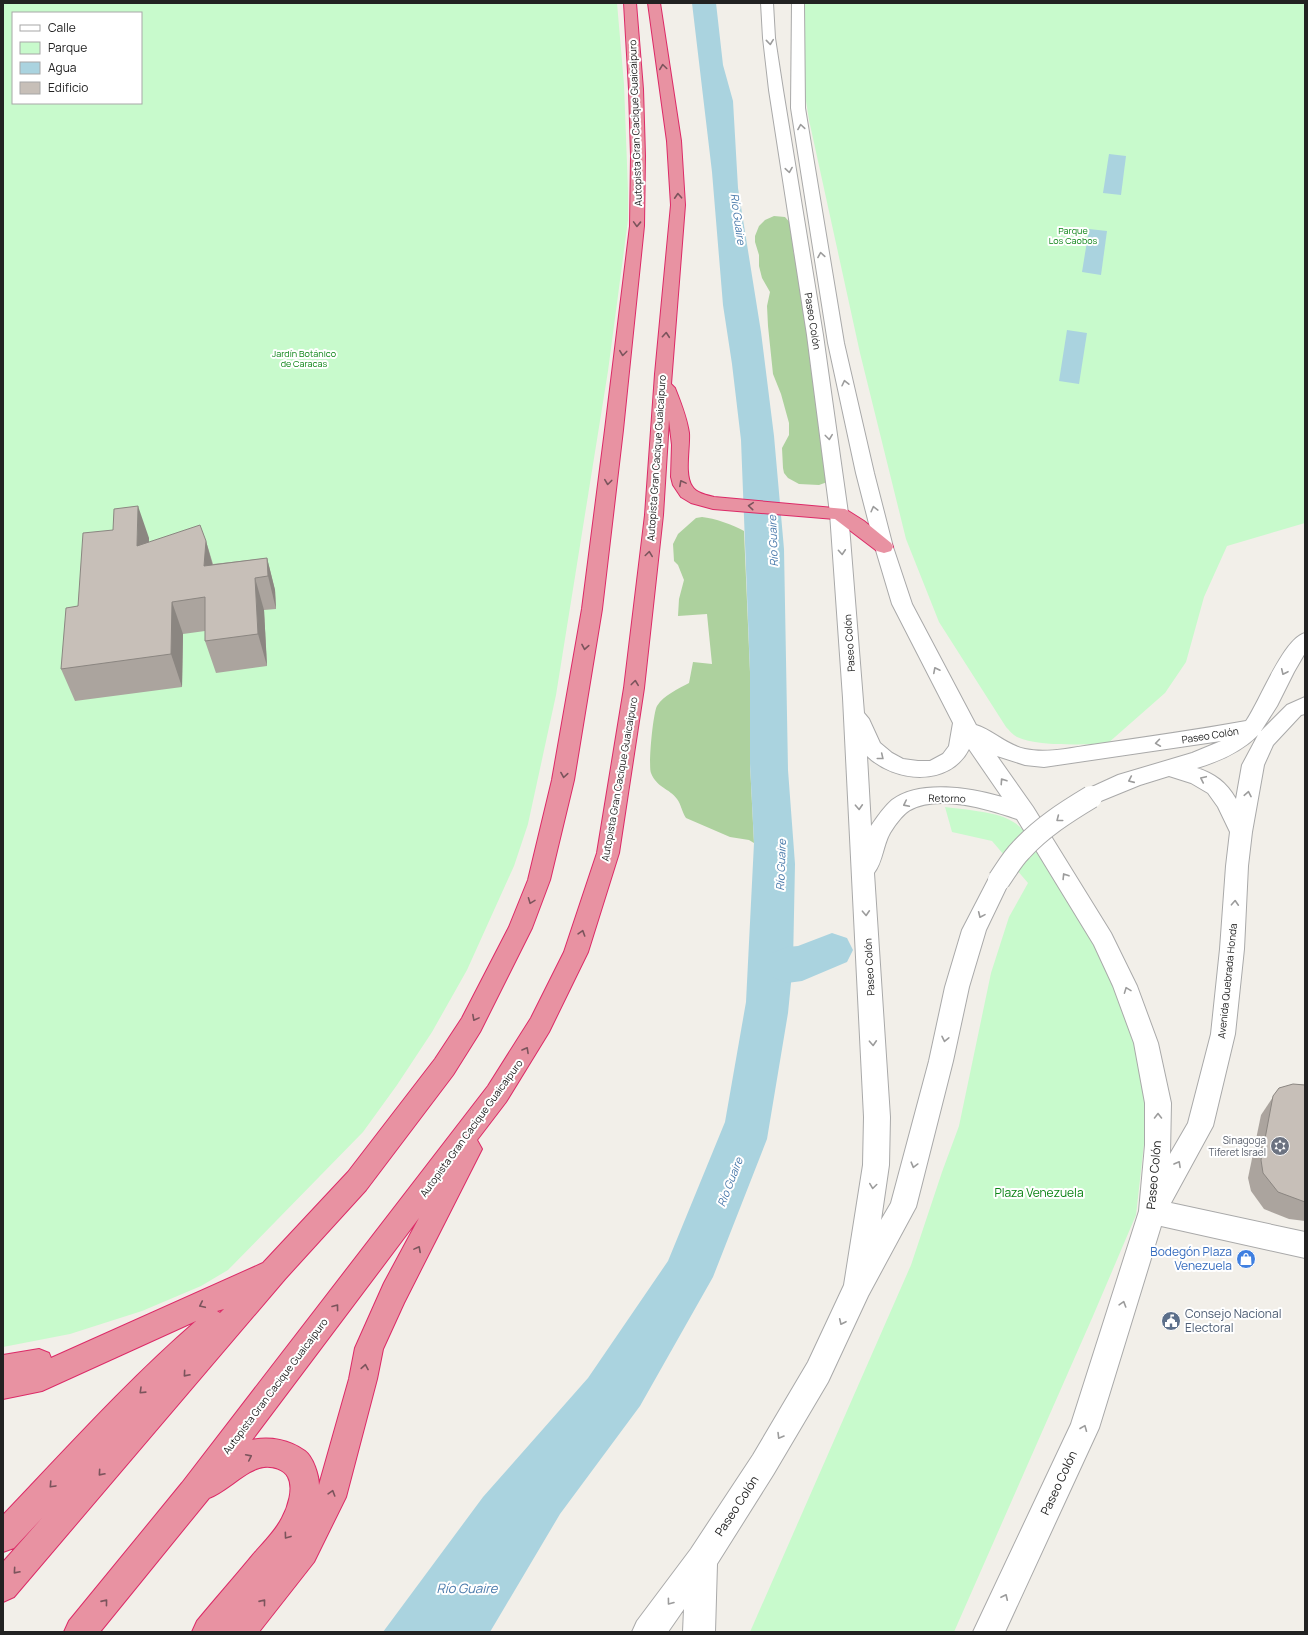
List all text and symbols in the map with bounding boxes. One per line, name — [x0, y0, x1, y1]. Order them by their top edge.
legend — [12, 12, 142, 104]
text: Calle — [48, 19, 76, 36]
text: Parque — [48, 39, 87, 56]
street label: Autopista Gran Cacique Guaicaipuro — [625, 39, 645, 207]
one-way arrow — [765, 39, 774, 45]
text: Agua — [48, 59, 77, 76]
one-way arrow — [659, 63, 668, 70]
text: Edificio — [48, 79, 88, 96]
one-way arrow — [797, 123, 806, 130]
one-way arrow — [784, 167, 793, 174]
water label: Río Guaire — [727, 192, 750, 246]
one-way arrow — [673, 193, 682, 199]
one-way arrow — [633, 221, 641, 227]
park label: Parque Los Caobos — [1049, 224, 1098, 247]
one-way arrow — [817, 252, 826, 258]
street label: Paseo Colón — [802, 291, 824, 351]
one-way arrow — [661, 332, 670, 338]
park label: Jardín Botánico de Caracas — [272, 347, 336, 370]
one-way arrow — [619, 350, 628, 356]
street label: Autopista Gran Cacique Guaicaipuro — [643, 374, 669, 542]
one-way arrow — [841, 380, 849, 386]
one-way arrow — [824, 434, 833, 441]
one-way arrow — [604, 479, 613, 485]
one-way arrow — [679, 480, 687, 487]
one-way arrow — [748, 502, 755, 511]
one-way arrow — [870, 506, 879, 513]
water label: Río Guaire — [764, 514, 781, 567]
one-way arrow — [837, 549, 846, 555]
one-way arrow — [644, 551, 653, 557]
street label: Paseo Colón — [840, 614, 858, 672]
one-way arrow — [582, 644, 590, 650]
one-way arrow — [933, 666, 941, 674]
one-way arrow — [1281, 667, 1289, 675]
one-way arrow — [630, 680, 639, 686]
street label: Autopista Gran Cacique Guaicaipuro — [598, 696, 640, 862]
street label: Paseo Colón — [1180, 724, 1240, 746]
one-way arrow — [1155, 738, 1161, 747]
one-way arrow — [877, 752, 884, 759]
one-way arrow — [560, 772, 569, 778]
one-way arrow — [1127, 775, 1135, 783]
one-way arrow — [1200, 776, 1208, 784]
one-way arrow — [1001, 778, 1008, 785]
street label: Retorno — [928, 791, 966, 805]
one-way arrow — [1243, 791, 1252, 797]
one-way arrow — [903, 799, 910, 807]
one-way arrow — [855, 804, 864, 810]
one-way arrow — [1056, 814, 1063, 821]
water label: Río Guaire — [772, 838, 789, 891]
one-way arrow — [1062, 874, 1069, 881]
one-way arrow — [527, 897, 535, 904]
one-way arrow — [1230, 900, 1239, 906]
one-way arrow — [861, 910, 870, 916]
one-way arrow — [978, 910, 986, 918]
street label: Avenida Quebrada Honda — [1214, 923, 1240, 1039]
one-way arrow — [577, 929, 586, 936]
street label: Paseo Colón — [860, 938, 877, 996]
one-way arrow — [1123, 987, 1131, 994]
one-way arrow — [472, 1014, 480, 1021]
one-way arrow — [942, 1036, 950, 1042]
one-way arrow — [869, 1040, 877, 1046]
one-way arrow — [522, 1047, 529, 1054]
street label: Autopista Gran Cacique Guaicaipuro — [416, 1056, 526, 1200]
one-way arrow — [1154, 1113, 1162, 1119]
place label: Sinagoga Tiferet Israel — [1208, 1133, 1266, 1159]
synagogue icon: Sinagoga Tiferet Israel — [1269, 1135, 1291, 1157]
street label: Paseo Colón — [1142, 1140, 1165, 1210]
water label: Río Guaire — [713, 1155, 746, 1209]
one-way arrow — [1174, 1161, 1181, 1168]
one-way arrow — [910, 1162, 918, 1168]
one-way arrow — [869, 1183, 878, 1189]
park label: Plaza Venezuela — [994, 1184, 1084, 1201]
place label: Bodegón Plaza Venezuela — [1150, 1243, 1232, 1274]
one-way arrow — [413, 1246, 420, 1253]
shop icon: Bodegón Plaza Venezuela — [1235, 1248, 1257, 1270]
one-way arrow — [198, 1300, 206, 1308]
one-way arrow — [1118, 1301, 1127, 1308]
one-way arrow — [331, 1304, 339, 1311]
place label: Consejo Nacional Electoral — [1185, 1305, 1281, 1336]
public building icon: Consejo Nacional Electoral — [1160, 1310, 1182, 1332]
street label: Autopista Gran Cacique Guaicaipuro — [219, 1315, 331, 1457]
one-way arrow — [839, 1318, 847, 1325]
one-way arrow — [361, 1364, 369, 1370]
one-way arrow — [183, 1370, 190, 1377]
one-way arrow — [139, 1386, 147, 1394]
one-way arrow — [1079, 1425, 1087, 1432]
one-way arrow — [777, 1432, 784, 1439]
street label: Paseo Colón — [1036, 1448, 1081, 1518]
one-way arrow — [245, 1454, 252, 1462]
one-way arrow — [99, 1468, 106, 1475]
street label: Paseo Colón — [711, 1472, 763, 1539]
one-way arrow — [49, 1480, 57, 1488]
one-way arrow — [327, 1489, 336, 1496]
one-way arrow — [285, 1532, 292, 1539]
one-way arrow — [14, 1567, 21, 1574]
water label: Río Guaire — [437, 1579, 499, 1597]
one-way arrow — [1000, 1593, 1008, 1601]
one-way arrow — [668, 1598, 675, 1605]
one-way arrow — [101, 1599, 108, 1606]
one-way arrow — [258, 1599, 265, 1606]

